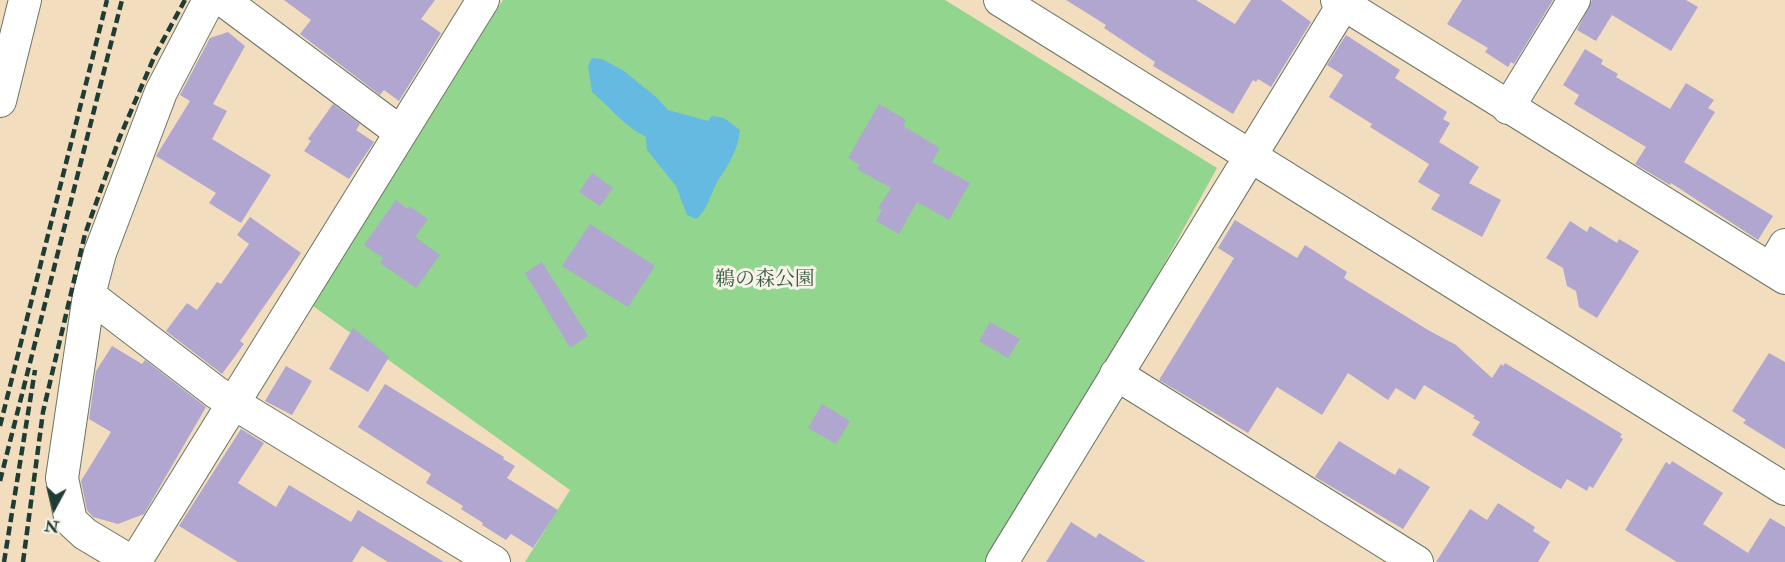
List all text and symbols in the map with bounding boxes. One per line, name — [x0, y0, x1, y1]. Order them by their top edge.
park label: 鵜の森公園 — [715, 269, 815, 293]
north arrow — [24, 478, 84, 538]
text: N — [43, 515, 60, 537]

